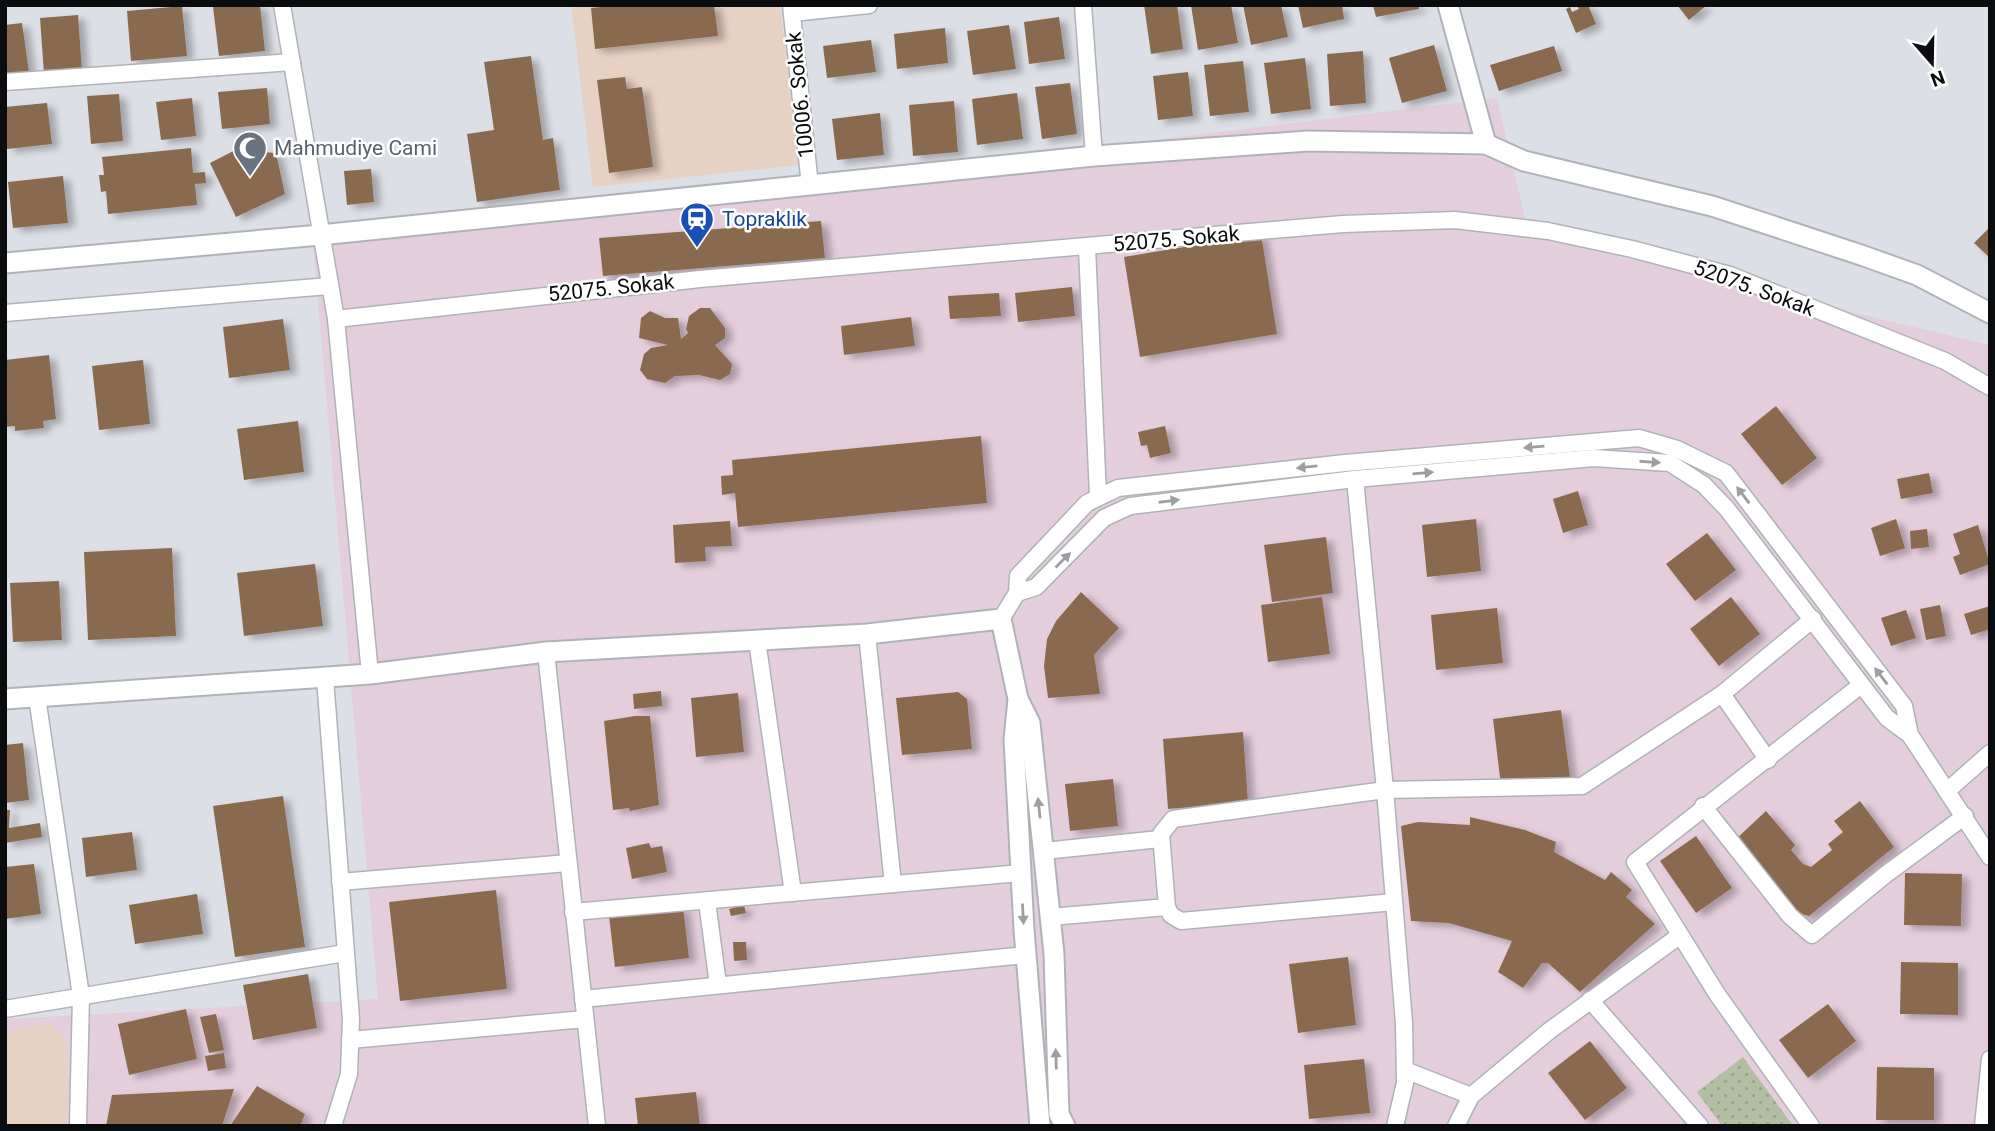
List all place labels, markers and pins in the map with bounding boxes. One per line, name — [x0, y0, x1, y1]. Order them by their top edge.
mosque icon: Mahmudiye Cami — [231, 129, 269, 178]
place label: Mahmudiye Cami — [274, 136, 437, 160]
station icon: Topraklık — [678, 200, 716, 249]
place label: Topraklık — [722, 207, 807, 231]

